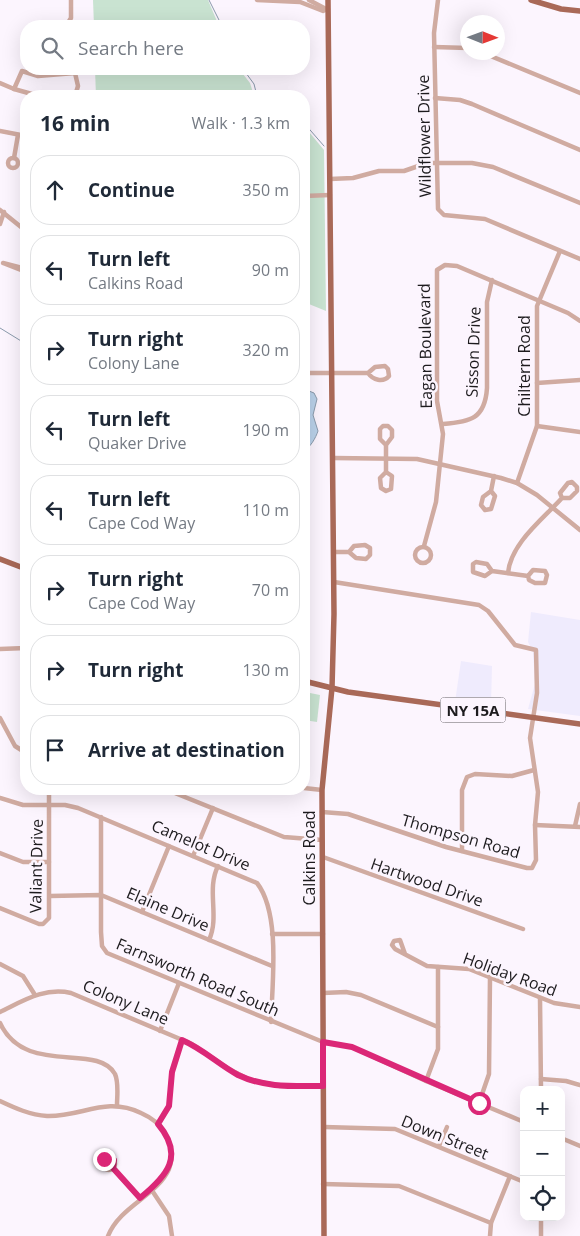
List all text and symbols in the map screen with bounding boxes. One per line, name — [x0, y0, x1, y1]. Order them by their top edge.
north arrow — [460, 15, 505, 60]
search box — [20, 20, 310, 75]
icon: search — [38, 34, 66, 62]
text: Search here — [78, 35, 184, 61]
street label: Wildflower Drive — [412, 74, 436, 198]
text: 16 min — [40, 109, 110, 137]
text: Walk · 1.3 km — [192, 112, 290, 134]
icon: ahead — [41, 176, 69, 204]
text: Continue — [88, 177, 175, 203]
text: 350 m — [243, 179, 289, 201]
text: Turn left — [88, 246, 170, 272]
icon: left — [41, 256, 69, 284]
text: 90 m — [252, 259, 289, 281]
text: Calkins Road — [88, 272, 183, 294]
street label: Eagan Boulevard — [413, 283, 437, 409]
street label: Sisson Drive — [460, 306, 486, 398]
street label: Chiltern Road — [513, 315, 535, 417]
text: Turn right — [88, 326, 183, 352]
icon: right — [41, 336, 69, 364]
text: 320 m — [243, 339, 289, 361]
text: Colony Lane — [88, 352, 179, 374]
text: Turn left — [88, 406, 170, 432]
icon: left — [41, 416, 69, 444]
text: 190 m — [243, 419, 289, 441]
text: Quaker Drive — [88, 432, 186, 454]
text: Turn left — [88, 486, 170, 512]
icon: left — [41, 496, 69, 524]
text: 110 m — [243, 499, 289, 521]
text: Cape Cod Way — [88, 512, 195, 534]
text: Turn right — [88, 566, 183, 592]
icon: right — [41, 576, 69, 604]
text: 70 m — [252, 579, 289, 601]
text: Cape Cod Way — [88, 592, 195, 614]
icon: right — [41, 656, 69, 684]
text: Turn right — [88, 657, 183, 683]
text: 130 m — [243, 659, 289, 681]
road number: NY 15A — [440, 698, 506, 722]
icon: arrive — [41, 736, 69, 764]
text: Arrive at destination — [88, 737, 285, 763]
street label: Thompson Road — [399, 809, 523, 863]
street label: Calkins Road — [298, 810, 320, 906]
street label: Camelot Drive — [148, 814, 254, 876]
street label: Valiant Drive — [24, 819, 48, 913]
street label: Hartwood Drive — [368, 852, 486, 912]
street label: Elaine Drive — [123, 882, 213, 936]
street label: Farnsworth Road South — [113, 933, 283, 1021]
street label: Holiday Road — [460, 947, 560, 1001]
street label: Colony Lane — [80, 974, 172, 1030]
map controls — [520, 1086, 565, 1221]
button: + — [520, 1086, 565, 1131]
route start — [468, 1092, 491, 1115]
street label: Down Street — [398, 1110, 492, 1165]
button: − — [520, 1131, 565, 1176]
route end — [93, 1148, 116, 1171]
button: locate — [520, 1176, 565, 1221]

